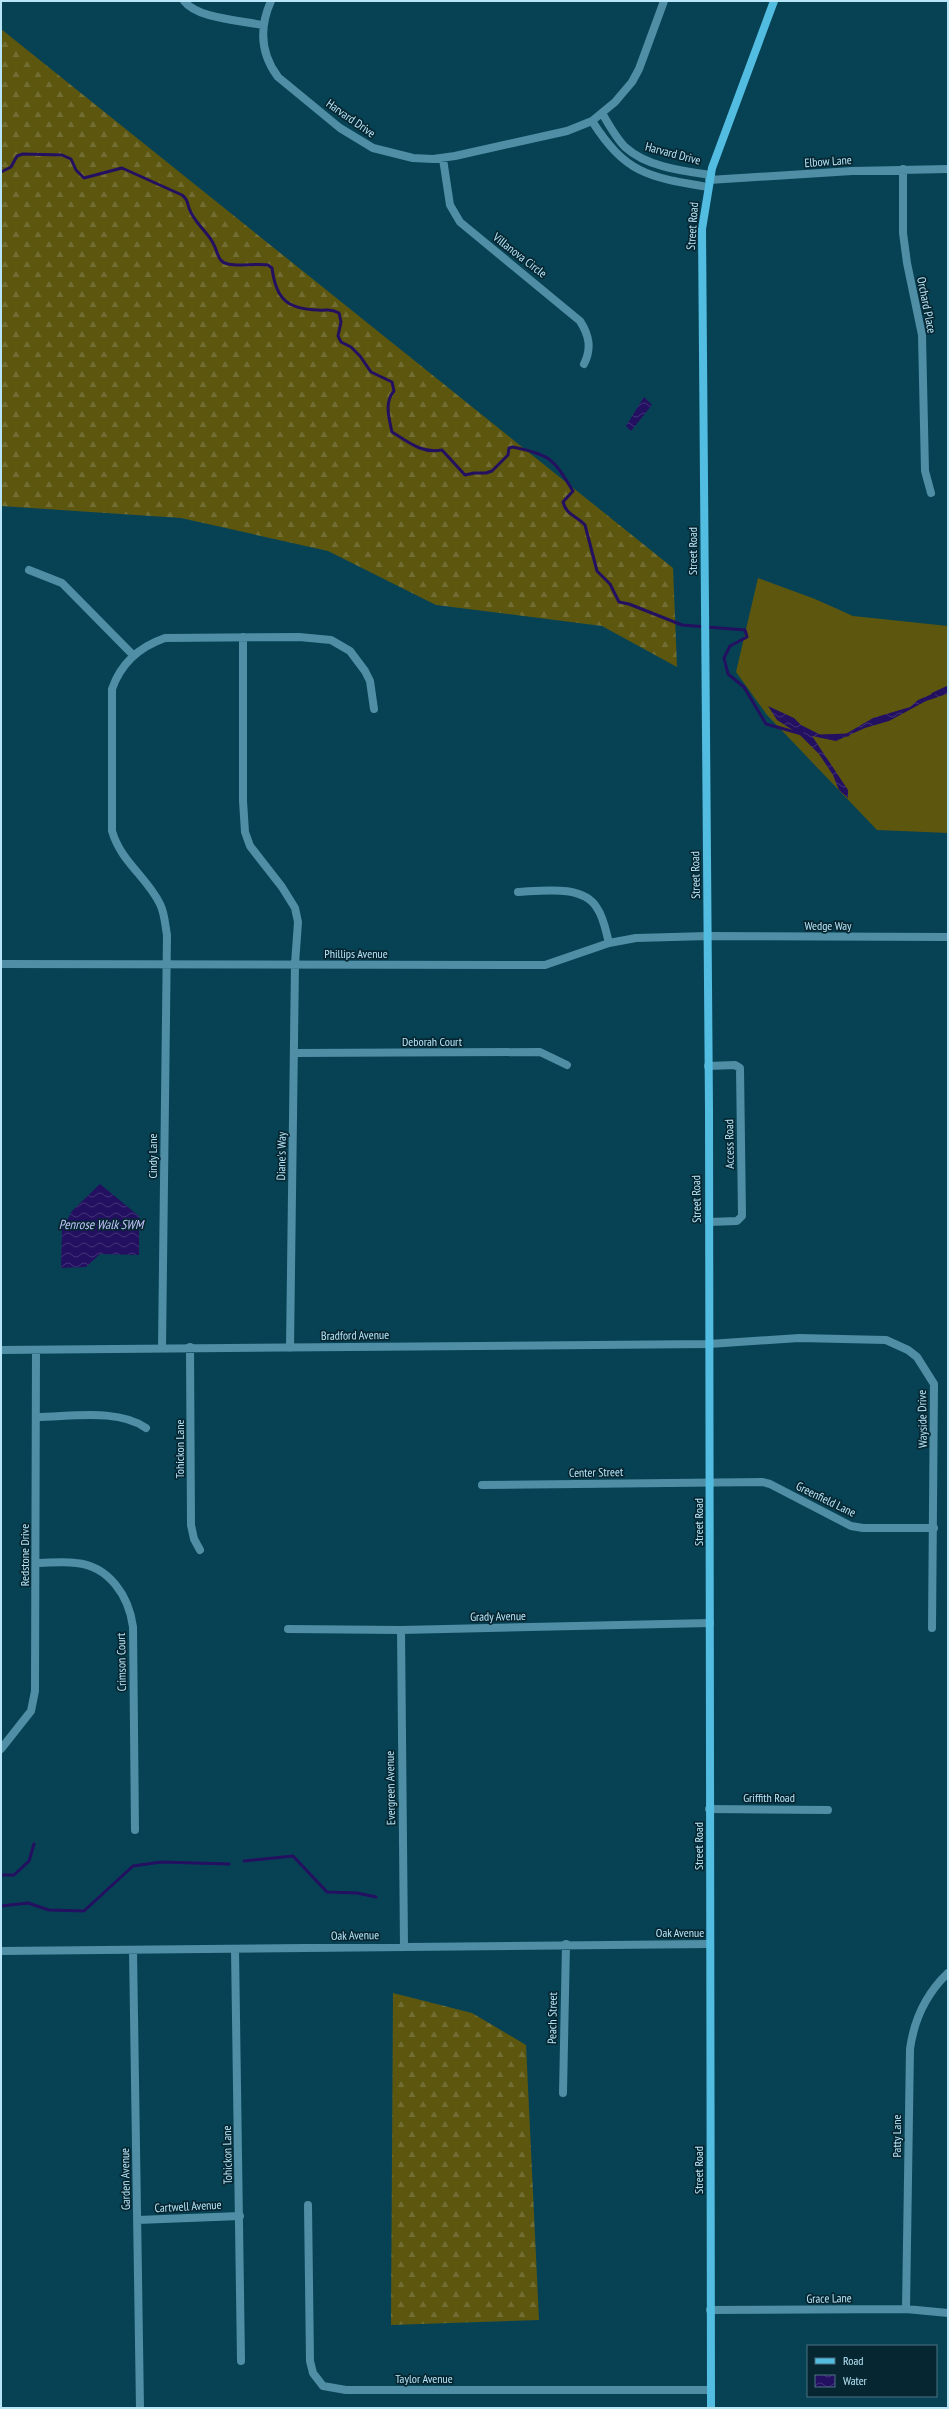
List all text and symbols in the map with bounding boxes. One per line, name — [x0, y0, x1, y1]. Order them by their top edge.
street label: Harvard Drive — [323, 96, 379, 140]
street label: Harvard Drive — [644, 138, 702, 168]
street label: Elbow Lane — [804, 152, 852, 170]
street label: Street Road — [683, 202, 701, 250]
street label: Villanova Circle — [489, 229, 550, 281]
street label: Orchard Place — [914, 275, 940, 335]
street label: Street Road — [685, 527, 700, 575]
street label: Street Road — [687, 851, 703, 899]
street label: Wedge Way — [804, 918, 852, 933]
street label: Phillips Avenue — [324, 946, 388, 961]
street label: Deborah Court — [402, 1034, 463, 1049]
street label: Access Road — [721, 1119, 737, 1169]
street label: Diane's Way — [273, 1131, 289, 1180]
street label: Cindy Lane — [145, 1133, 160, 1179]
street label: Street Road — [688, 1175, 704, 1223]
water label: Penrose Walk SWM — [59, 1216, 145, 1233]
street label: Bradford Avenue — [321, 1327, 389, 1343]
street label: Wayside Drive — [914, 1390, 930, 1448]
street label: Tohickon Lane — [172, 1420, 187, 1478]
street label: Center Street — [569, 1464, 624, 1480]
street label: Greenfield Lane — [794, 1478, 858, 1520]
street label: Street Road — [691, 1498, 706, 1546]
street label: Redstone Drive — [17, 1524, 32, 1586]
street label: Grady Avenue — [470, 1608, 526, 1624]
street label: Crimson Court — [113, 1632, 129, 1691]
street label: Evergreen Avenue — [382, 1751, 398, 1825]
street label: Griffith Road — [743, 1790, 795, 1805]
street label: Street Road — [691, 1822, 706, 1870]
street label: Oak Avenue — [656, 1925, 704, 1940]
street label: Oak Avenue — [331, 1927, 379, 1943]
street label: Peach Street — [544, 1991, 560, 2044]
street label: Patty Lane — [889, 2114, 904, 2157]
street label: Tohickon Lane — [219, 2125, 235, 2185]
street label: Street Road — [691, 2146, 706, 2194]
street label: Garden Avenue — [117, 2148, 133, 2210]
street label: Cartwell Avenue — [154, 2197, 222, 2215]
street label: Grace Lane — [806, 2290, 852, 2306]
legend — [807, 2345, 937, 2397]
text: Road — [843, 2353, 863, 2368]
street label: Taylor Avenue — [395, 2371, 453, 2386]
text: Water — [843, 2373, 868, 2388]

